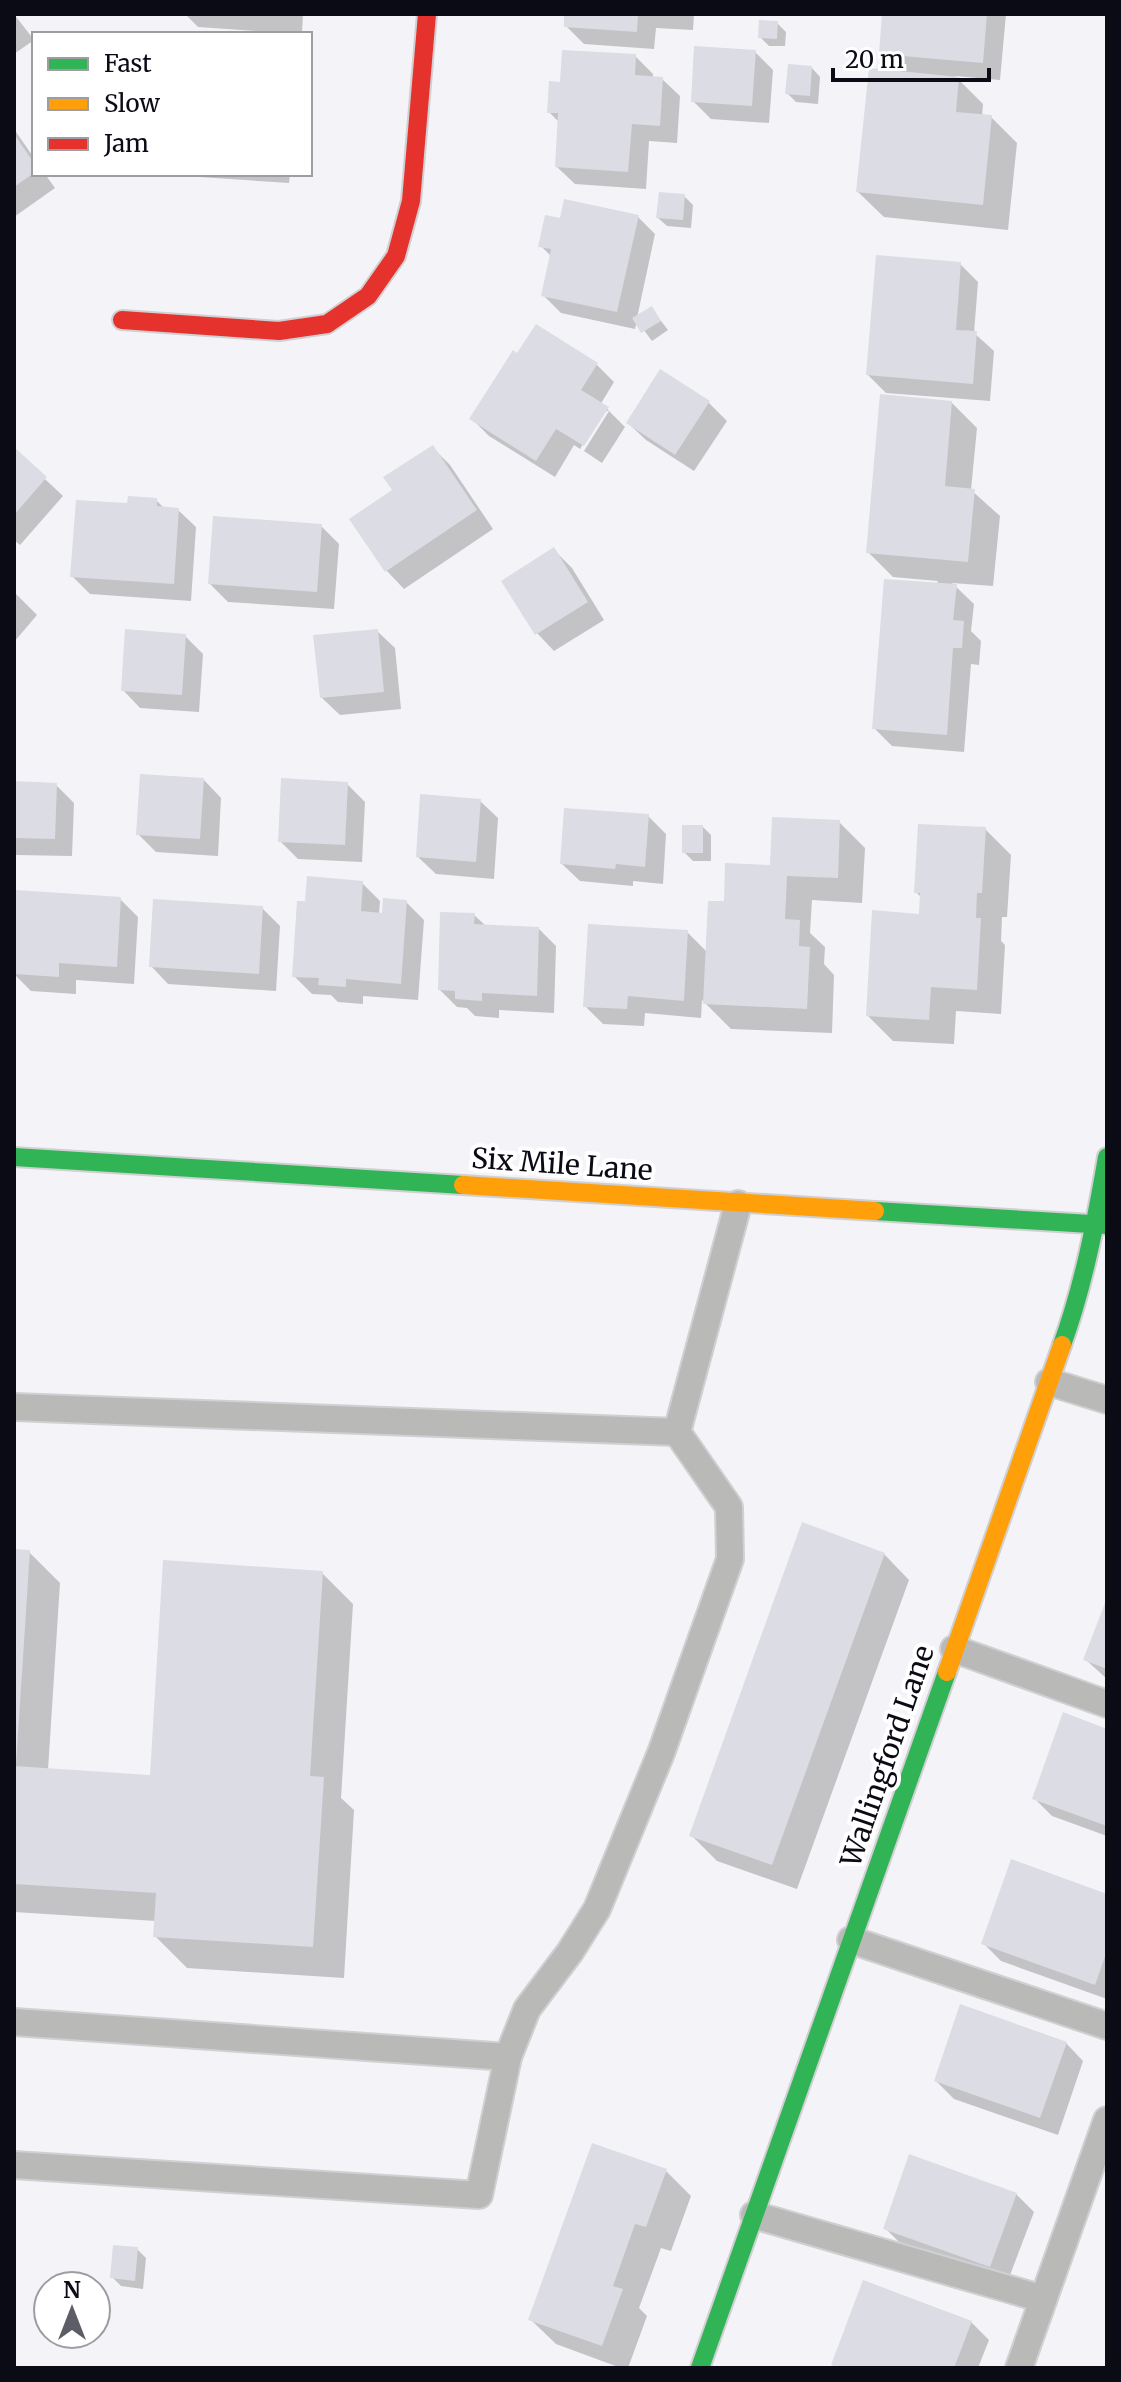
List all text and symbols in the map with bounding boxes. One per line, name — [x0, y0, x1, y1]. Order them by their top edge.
legend — [32, 32, 312, 176]
scale bar — [833, 32, 989, 82]
text: 20 m — [845, 44, 904, 75]
text: Fast — [104, 48, 152, 79]
text: Slow — [104, 88, 160, 119]
text: Jam — [103, 128, 149, 159]
street label: Six Mile Lane — [470, 1140, 654, 1188]
street label: Wallingford Lane — [832, 1640, 942, 1873]
north arrow — [32, 2270, 112, 2350]
text: N — [63, 2276, 81, 2304]

